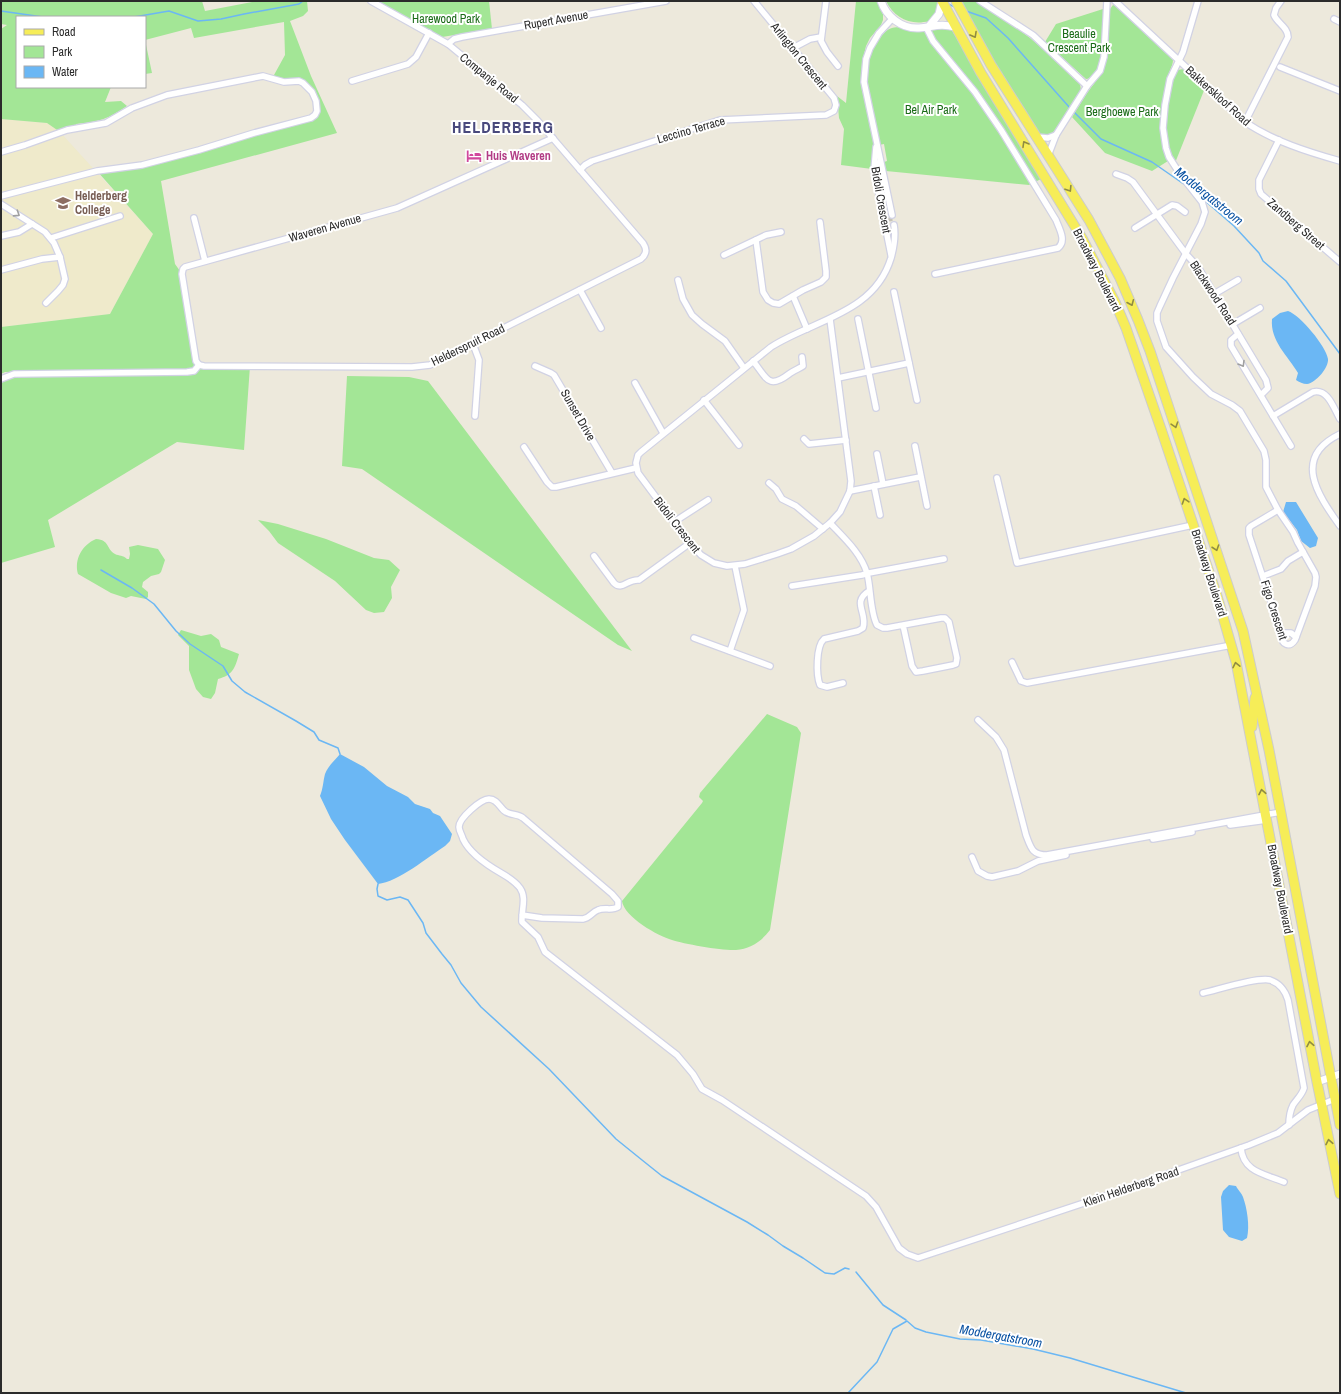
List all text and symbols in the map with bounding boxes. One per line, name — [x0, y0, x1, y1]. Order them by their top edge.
street label: Rupert Avenue — [523, 6, 589, 34]
park label: Harewood Park — [412, 11, 480, 27]
legend — [16, 16, 146, 88]
street label: Arlington Crescent — [767, 19, 831, 93]
text: Road — [52, 24, 76, 40]
park label: Beaulie Crescent Park — [1048, 26, 1110, 56]
one-way arrow — [970, 31, 977, 38]
text: Park — [52, 44, 72, 60]
street label: Companje Road — [456, 49, 522, 107]
street label: Bakkerskloof Road — [1182, 62, 1254, 130]
text: Water — [52, 64, 79, 80]
park label: Bel Air Park — [905, 102, 957, 118]
park label: Berghoewe Park — [1086, 104, 1158, 120]
street label: Leccino Terrace — [655, 113, 727, 147]
district label: HELDERBERG — [452, 116, 554, 138]
one-way arrow — [1022, 142, 1030, 149]
hotel icon: Huis Waveren — [465, 147, 483, 165]
place label: Huis Waveren — [486, 148, 551, 164]
water label: Moddergatstroom — [1171, 163, 1247, 229]
street label: Bidoli Crescent — [867, 165, 895, 235]
one-way arrow — [1064, 185, 1072, 192]
place label: Helderberg College — [75, 188, 127, 218]
school or university icon: Helderberg College — [54, 194, 72, 212]
street label: Zandberg Street — [1264, 195, 1328, 254]
one-way arrow — [13, 209, 20, 217]
street label: Waveren Avenue — [287, 210, 363, 246]
street label: Broadway Boulevard — [1069, 226, 1125, 314]
street label: Blackwood Road — [1186, 258, 1240, 328]
one-way arrow — [1126, 298, 1134, 306]
street label: Helderspruit Road — [429, 320, 507, 370]
one-way arrow — [1237, 360, 1244, 367]
street label: Sunset Drive — [557, 386, 599, 444]
one-way arrow — [1170, 421, 1179, 428]
street label: Bidoli Crescent — [650, 494, 704, 557]
one-way arrow — [1181, 497, 1190, 504]
street label: Broadway Boulevard — [1187, 527, 1231, 619]
one-way arrow — [1211, 545, 1220, 552]
street label: Figo Crescent — [1257, 578, 1291, 642]
one-way arrow — [1233, 662, 1241, 668]
one-way arrow — [1258, 789, 1266, 796]
street label: Broadway Boulevard — [1263, 843, 1297, 935]
one-way arrow — [1306, 1041, 1314, 1047]
one-way arrow — [1325, 1139, 1334, 1145]
street label: Klein Helderberg Road — [1081, 1163, 1181, 1211]
water label: Moddergatstroom — [958, 1320, 1044, 1352]

